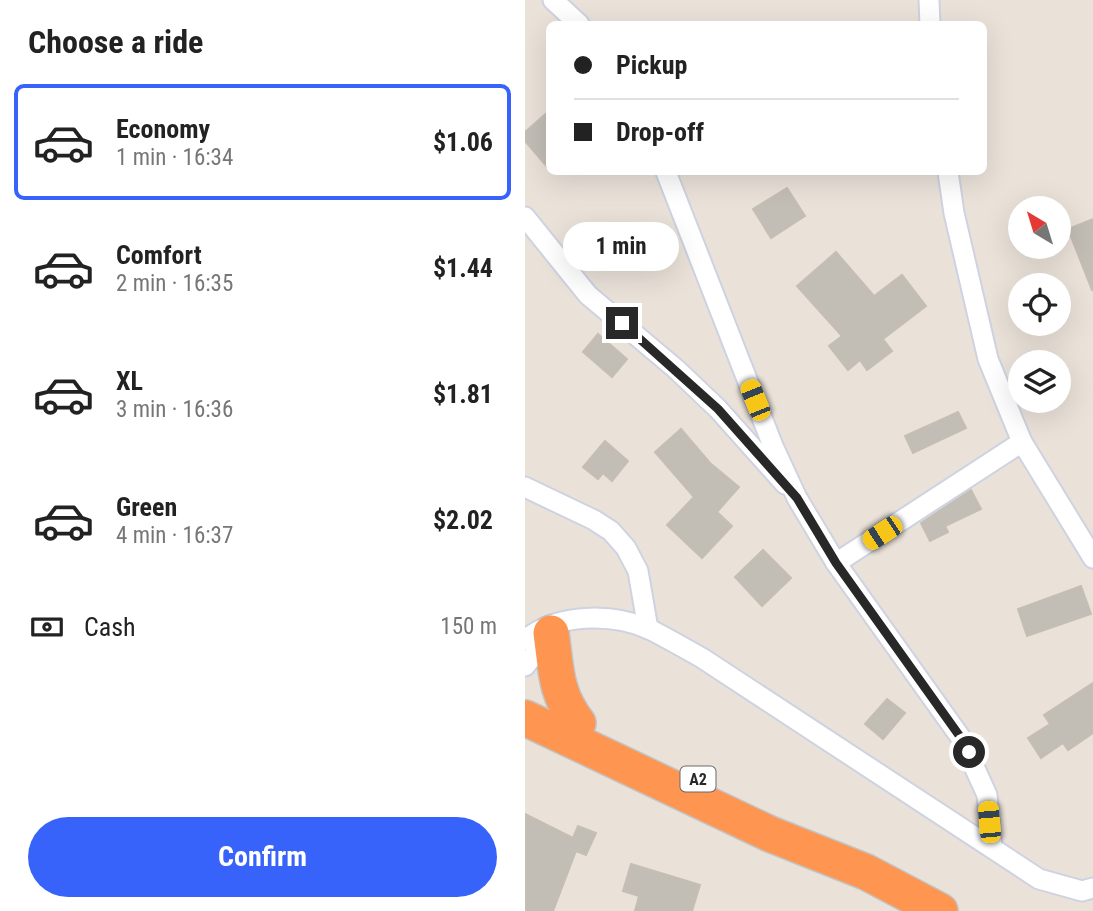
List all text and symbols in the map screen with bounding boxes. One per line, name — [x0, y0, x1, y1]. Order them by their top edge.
text: Choose a ride — [28, 23, 203, 61]
text: Pickup — [616, 50, 687, 80]
icon: car — [32, 111, 95, 174]
text: Economy — [116, 114, 210, 144]
text: Drop-off — [616, 117, 704, 147]
text: $1.06 — [433, 127, 493, 157]
text: 1 min · 16:34 — [116, 144, 233, 171]
north arrow — [1008, 196, 1071, 259]
map controls — [1008, 196, 1071, 413]
callout: 1 min — [564, 222, 680, 270]
text: 1 min — [595, 233, 647, 260]
icon: car — [32, 237, 95, 300]
text: Comfort — [116, 240, 202, 270]
text: $1.44 — [433, 253, 493, 283]
text: 2 min · 16:35 — [116, 270, 233, 297]
button: locate — [1008, 273, 1071, 336]
route end — [606, 307, 638, 339]
button: layers — [1008, 350, 1071, 413]
icon: car — [32, 363, 95, 426]
text: XL — [116, 366, 143, 396]
car — [738, 377, 773, 423]
text: $1.81 — [433, 379, 493, 409]
text: 3 min · 16:36 — [116, 396, 233, 423]
icon: car — [32, 489, 95, 552]
text: Green — [116, 492, 177, 522]
text: $2.02 — [433, 505, 493, 535]
car — [859, 513, 906, 553]
text: 4 min · 16:37 — [116, 522, 233, 549]
icon: cash — [28, 608, 66, 646]
text: Cash — [84, 612, 136, 642]
text: 150 m — [440, 613, 497, 640]
route start — [953, 736, 985, 768]
road number: A2 — [681, 766, 715, 792]
car — [977, 800, 1002, 844]
button: Confirm — [28, 817, 497, 897]

